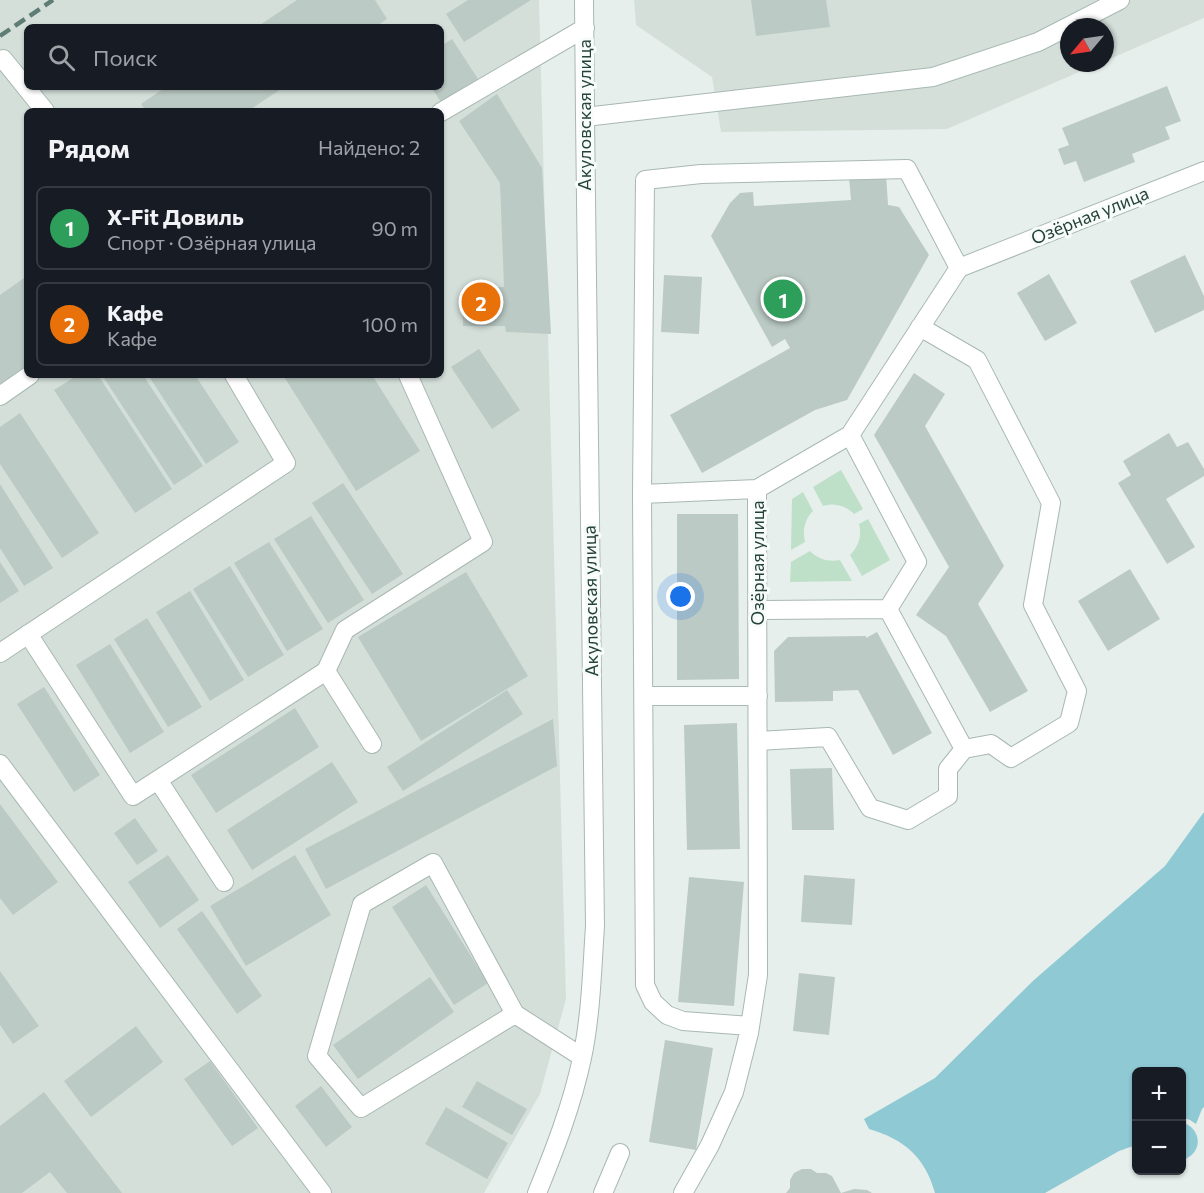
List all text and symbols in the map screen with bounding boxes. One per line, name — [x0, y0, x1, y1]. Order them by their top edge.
north arrow — [1060, 18, 1114, 72]
search box — [24, 24, 444, 90]
street label: Акуловская улица — [573, 39, 595, 191]
icon: search — [45, 41, 78, 74]
text: Поиск — [93, 44, 158, 71]
text: Рядом — [48, 132, 130, 163]
text: Найдено: 2 — [318, 135, 420, 159]
street label: Озёрная улица — [1027, 181, 1152, 249]
text: X-Fit Довиль — [107, 203, 244, 230]
text: 1 — [65, 216, 74, 240]
text: 90 m — [372, 216, 418, 240]
text: Спорт · Озёрная улица — [107, 230, 316, 254]
pin: 1 — [764, 276, 802, 322]
pin: 2 — [462, 280, 500, 324]
text: Кафе — [107, 299, 163, 326]
text: 2 — [64, 312, 75, 336]
text: 100 m — [362, 312, 418, 336]
text: Кафе — [107, 326, 157, 350]
street label: Озёрная улица — [746, 500, 768, 626]
street label: Акуловская улица — [578, 525, 602, 677]
your location — [666, 582, 695, 611]
map controls — [1132, 1067, 1186, 1175]
button: + — [1132, 1067, 1186, 1121]
button: − — [1132, 1121, 1186, 1175]

